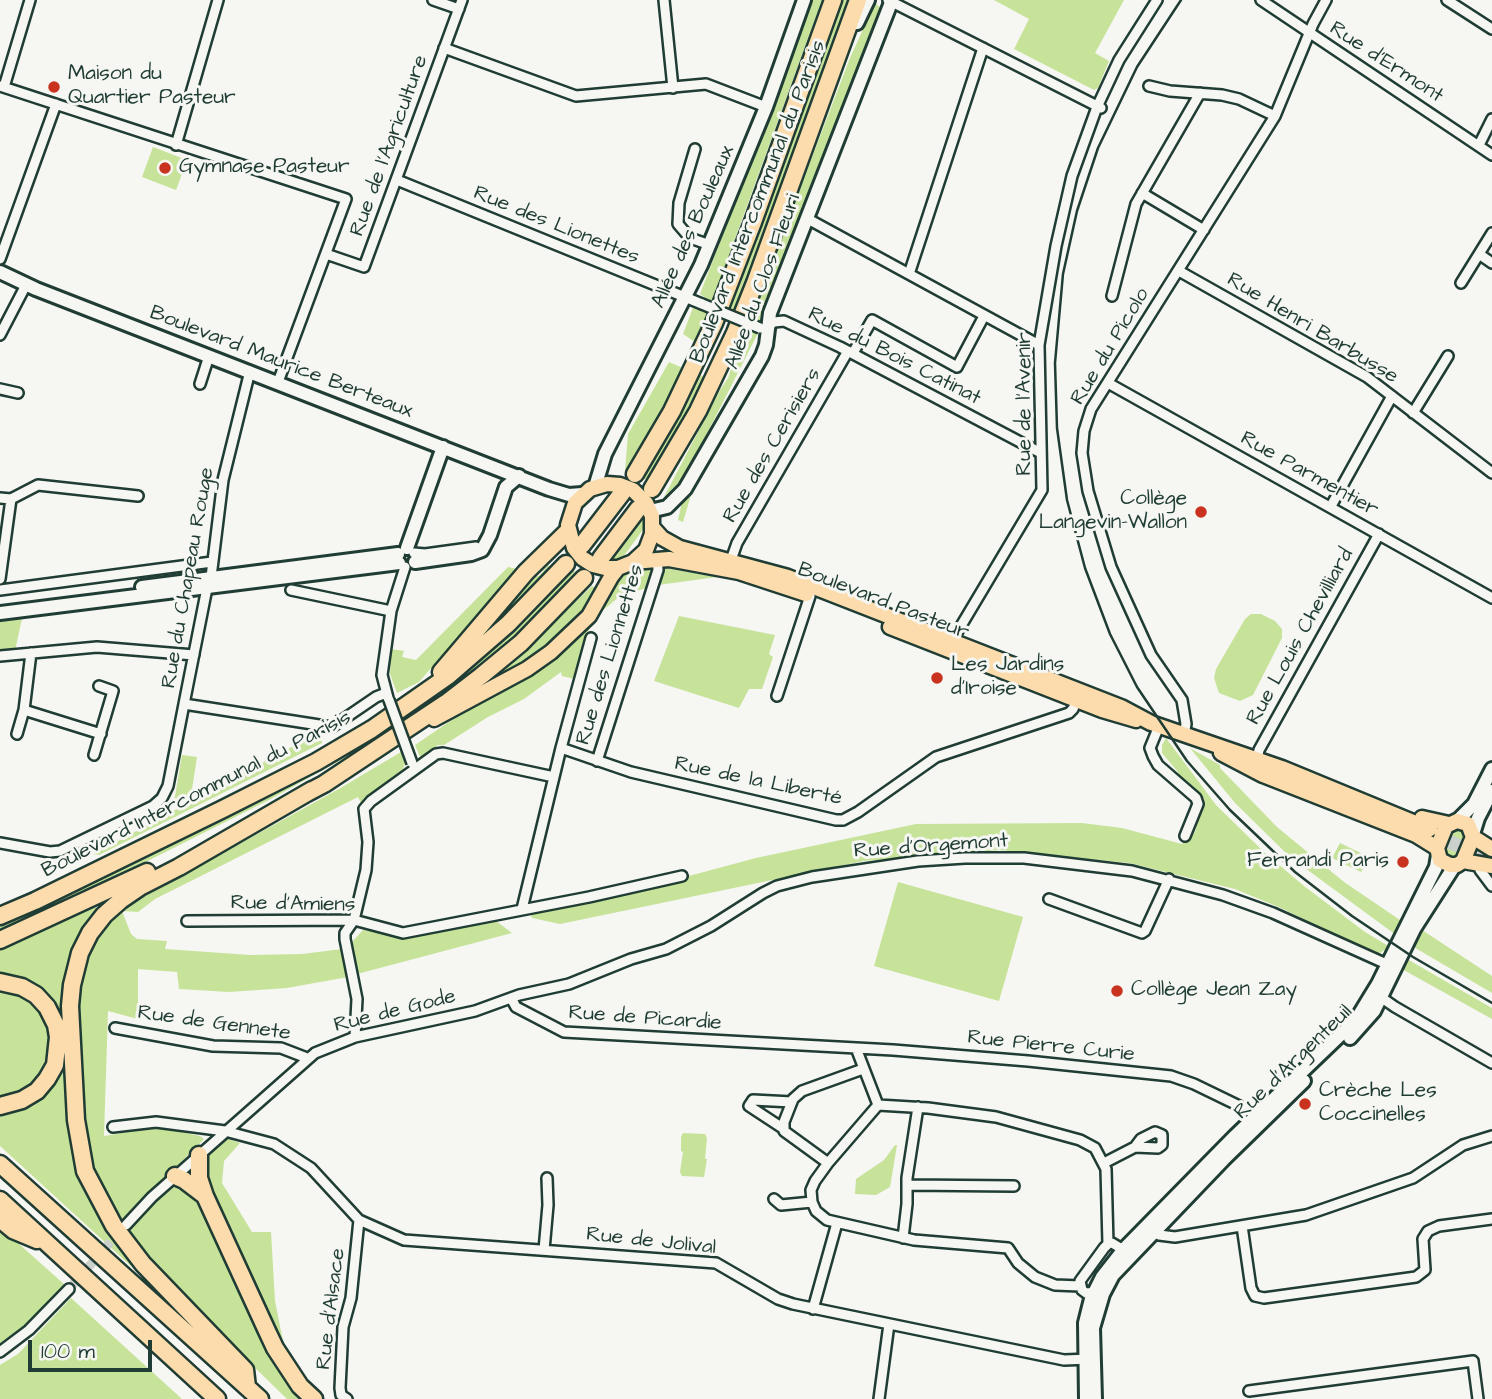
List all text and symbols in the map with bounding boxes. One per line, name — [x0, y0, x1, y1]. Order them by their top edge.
street label: Rue d'Ermont — [1324, 17, 1448, 109]
street label: Boulevard Intercommunal du Parisis — [686, 37, 832, 367]
street label: Rue de l'Agriculture — [345, 52, 435, 240]
place label: Maison du Quartier Pasteur — [68, 62, 236, 112]
marker: Maison du Quartier Pasteur — [46, 79, 62, 95]
street label: Allée des Bouleaux — [647, 142, 741, 312]
place label: Gymnase Pasteur — [179, 155, 350, 181]
marker: Gymnase Pasteur — [157, 160, 173, 176]
street label: Rue des Lionettes — [469, 181, 643, 271]
street label: Allée du Clos Fleuri — [721, 191, 807, 373]
street label: Rue Henri Barbusse — [1222, 268, 1402, 390]
street label: Rue du Picolo — [1066, 284, 1156, 410]
street label: Boulevard Maurice Berteaux — [146, 301, 416, 425]
street label: Rue du Bois Catinat — [803, 302, 985, 412]
street label: Rue de l'Avenir — [1013, 332, 1039, 476]
street label: Rue des Cerisiers — [718, 364, 828, 528]
street label: Rue Parmentier — [1236, 427, 1382, 523]
street label: Rue du Chapeau Rouge — [157, 466, 221, 690]
place label: Collège Langevin-Wallon — [1039, 487, 1187, 537]
marker: Collège Langevin-Wallon — [1193, 504, 1209, 520]
street label: Rue Louis Chevilliard — [1242, 544, 1360, 730]
street label: Boulevard Pasteur — [794, 558, 972, 646]
street label: Rue des Lionnettes — [572, 562, 650, 748]
place label: Les Jardins d'Iroise — [951, 653, 1064, 703]
marker: Les Jardins d'Iroise — [929, 670, 945, 686]
street label: Boulevard Intercommunal du Parisis — [38, 706, 356, 884]
street label: Rue de la Liberté — [672, 752, 844, 812]
street label: Rue d'Orgemont — [853, 829, 1009, 865]
place label: Ferrandi Paris — [1247, 849, 1389, 875]
marker: Ferrandi Paris — [1395, 854, 1411, 870]
street label: Rue d'Amiens — [230, 891, 356, 919]
place label: Collège Jean Zay — [1131, 978, 1297, 1004]
marker: Collège Jean Zay — [1109, 983, 1125, 999]
street label: Rue de Gode — [332, 985, 458, 1039]
street label: Rue d'Argenteuil — [1230, 1000, 1358, 1126]
street label: Rue de Gennete — [136, 1001, 292, 1047]
street label: Rue de Picardie — [568, 1001, 722, 1037]
street label: Rue Pierre Curie — [966, 1026, 1136, 1068]
place label: Crèche Les Coccinelles — [1319, 1079, 1437, 1129]
marker: Crèche Les Coccinelles — [1297, 1096, 1313, 1112]
street label: Rue de Jolival — [585, 1223, 717, 1261]
street label: Rue d'Alsace — [312, 1247, 352, 1371]
scale bar — [32, 1326, 156, 1370]
text: 100 m — [41, 1337, 95, 1366]

